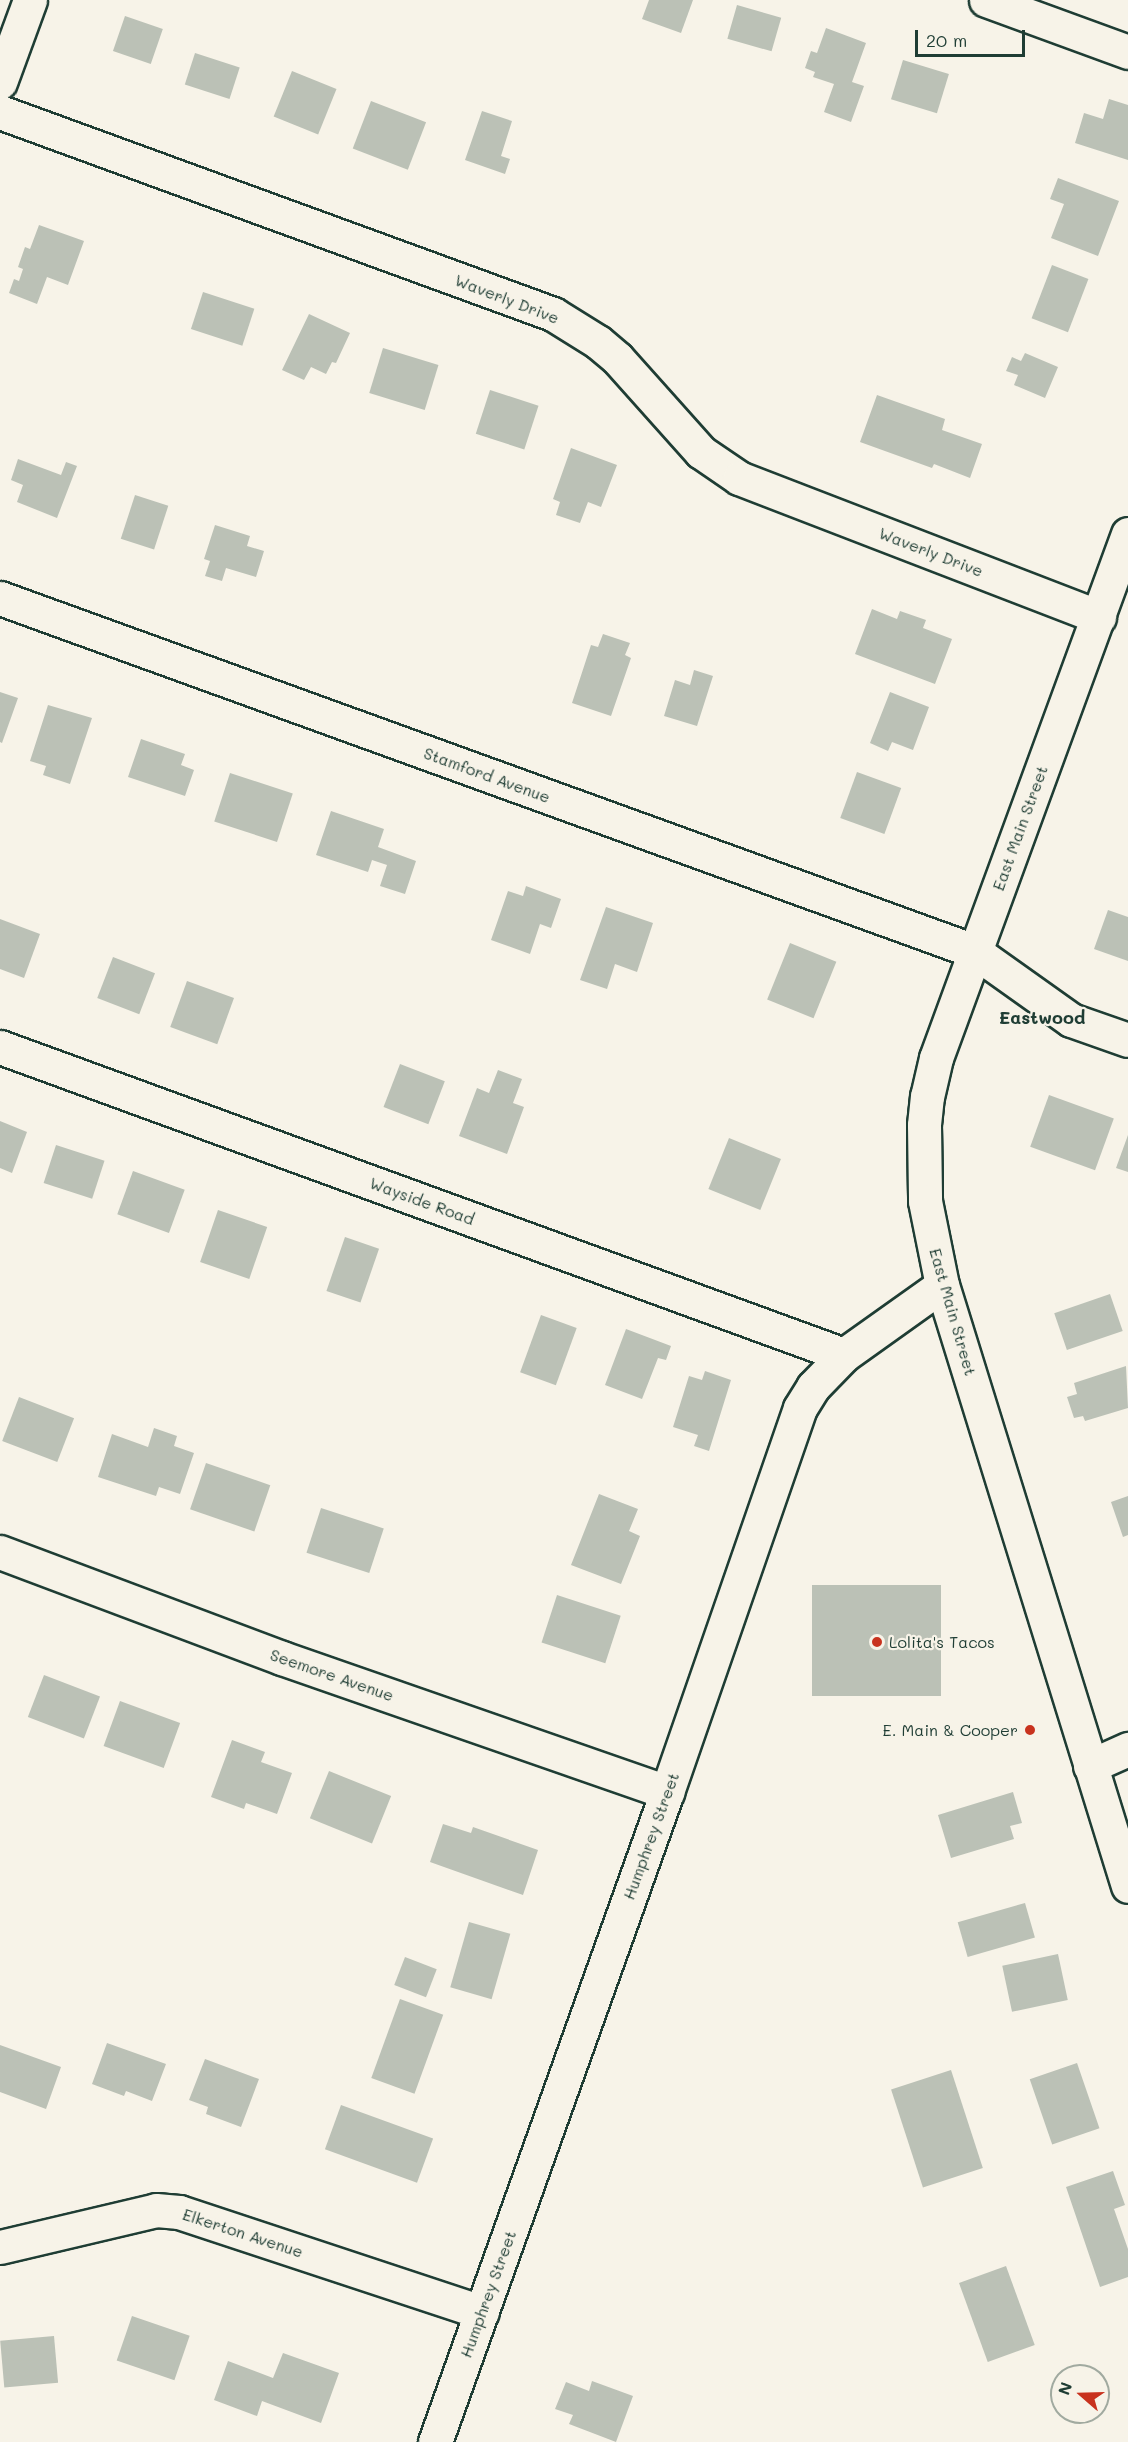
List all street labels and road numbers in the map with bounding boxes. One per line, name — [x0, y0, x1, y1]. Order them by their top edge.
street label: Waverly Drive — [452, 270, 562, 328]
street label: Waverly Drive — [876, 523, 986, 581]
street label: Stamford Avenue — [421, 743, 553, 807]
street label: East Main Street — [988, 763, 1052, 893]
street label: Wayside Road — [367, 1173, 477, 1229]
street label: East Main Street — [926, 1246, 980, 1378]
street label: Seemore Avenue — [268, 1645, 396, 1705]
street label: Humphrey Street — [619, 1770, 683, 1902]
street label: Elkerton Avenue — [180, 2204, 306, 2262]
street label: Humphrey Street — [456, 2228, 520, 2360]

